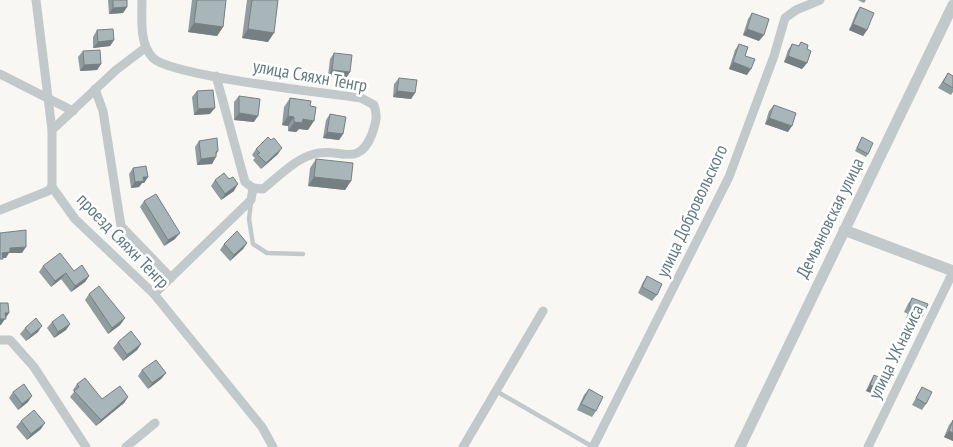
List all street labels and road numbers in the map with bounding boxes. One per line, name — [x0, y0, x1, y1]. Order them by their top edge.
street label: улица Сяяхн Тенгр — [251, 54, 369, 97]
street label: улица Добровольского — [651, 141, 732, 281]
street label: Демьяновская улица — [790, 154, 869, 282]
street label: проезд Сяяхн Тенгр — [72, 188, 175, 293]
street label: улица У.Кнакиса — [863, 301, 928, 403]

